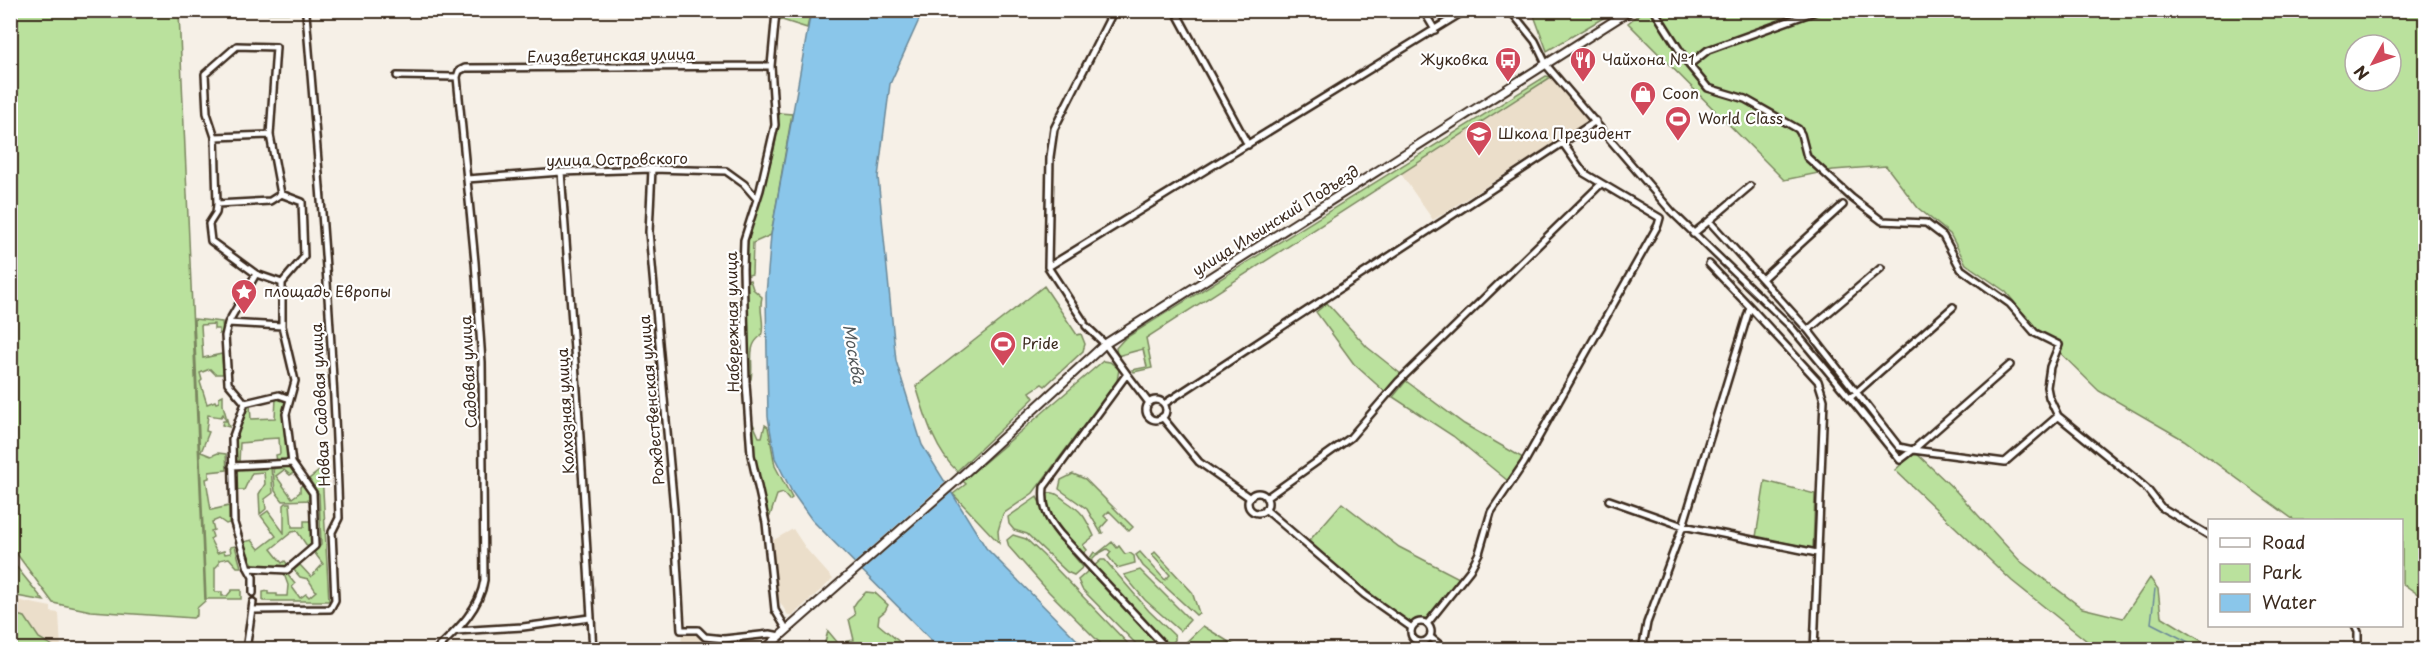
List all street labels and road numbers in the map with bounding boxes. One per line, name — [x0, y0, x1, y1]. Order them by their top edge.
street label: Елизаветинская улица — [527, 42, 696, 67]
street label: улица Островского — [546, 146, 688, 171]
street label: улица Ильинский Подъезд — [1187, 159, 1363, 281]
street label: Набережная улица — [719, 251, 744, 393]
street label: Рождественская улица — [632, 314, 669, 486]
street label: Садовая улица — [453, 315, 482, 429]
street label: Новая Садовая улица — [304, 322, 335, 488]
street label: Колхозная улица — [550, 347, 579, 475]

